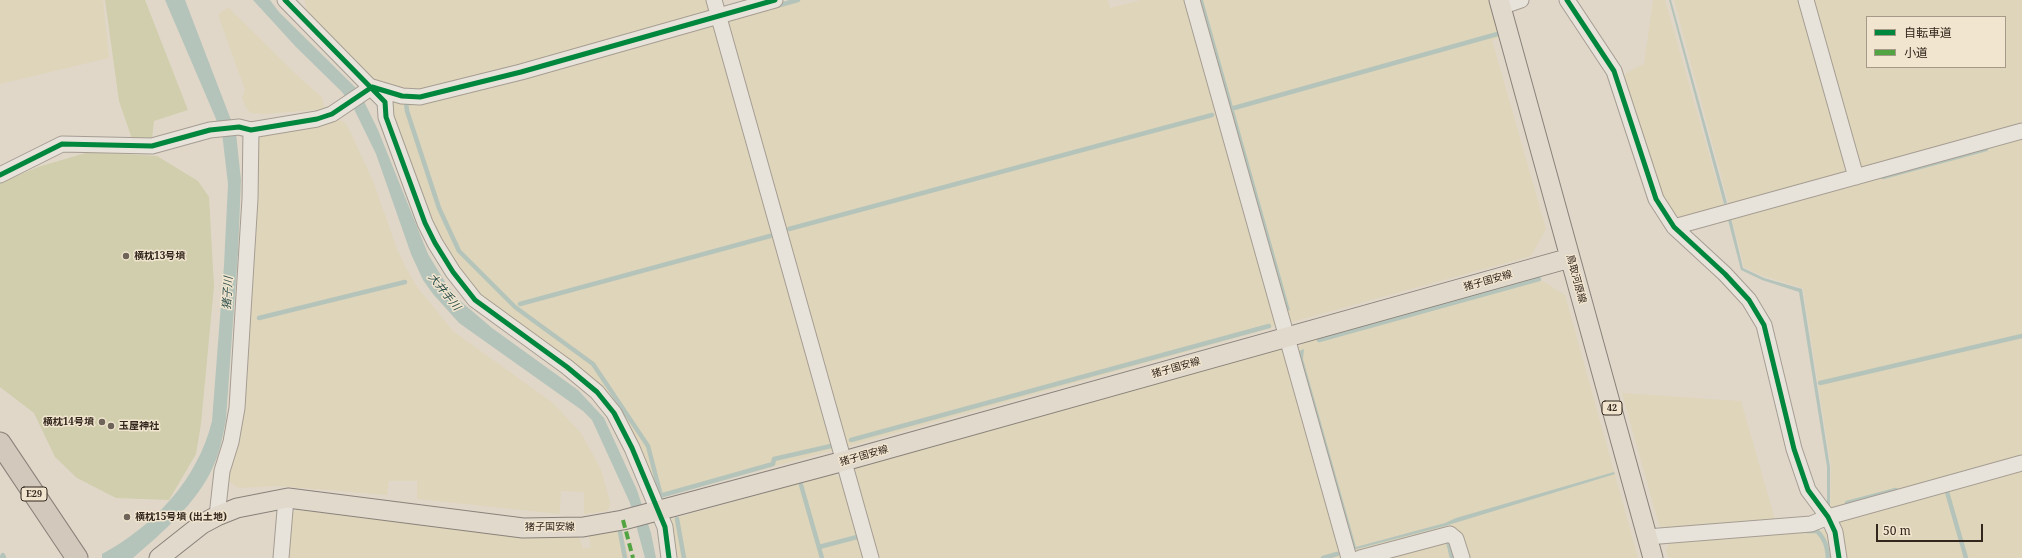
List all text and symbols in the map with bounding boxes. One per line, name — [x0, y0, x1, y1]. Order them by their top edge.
legend — [1866, 16, 2006, 68]
text: 自転車道 — [1904, 24, 1952, 41]
text: 小道 — [1904, 44, 1928, 61]
place label: 横枕13号墳 — [134, 250, 185, 262]
marker: 横枕13号墳 — [121, 251, 131, 261]
street label: 鳥取河原線 — [1564, 253, 1588, 305]
street label: 猪子国安線 — [1462, 268, 1514, 294]
water label: 大井手川 — [425, 271, 463, 313]
water label: 猪子川 — [221, 276, 235, 310]
street label: 猪子国安線 — [1150, 355, 1202, 381]
road number: 42 — [1602, 401, 1622, 415]
place label: 横枕14号墳 — [43, 416, 94, 428]
marker: 横枕14号墳 — [97, 417, 107, 427]
place label: 玉屋神社 — [119, 420, 159, 432]
marker: 玉屋神社 — [106, 421, 116, 431]
street label: 猪子国安線 — [838, 443, 890, 469]
road number: E29 — [21, 487, 47, 501]
place label: 横枕15号墳 (出土地) — [135, 511, 227, 523]
marker: 横枕15号墳 (出土地) — [122, 512, 132, 522]
scale bar — [1878, 516, 1985, 542]
street label: 猪子国安線 — [525, 521, 575, 533]
text: 50 m — [1883, 522, 1911, 539]

